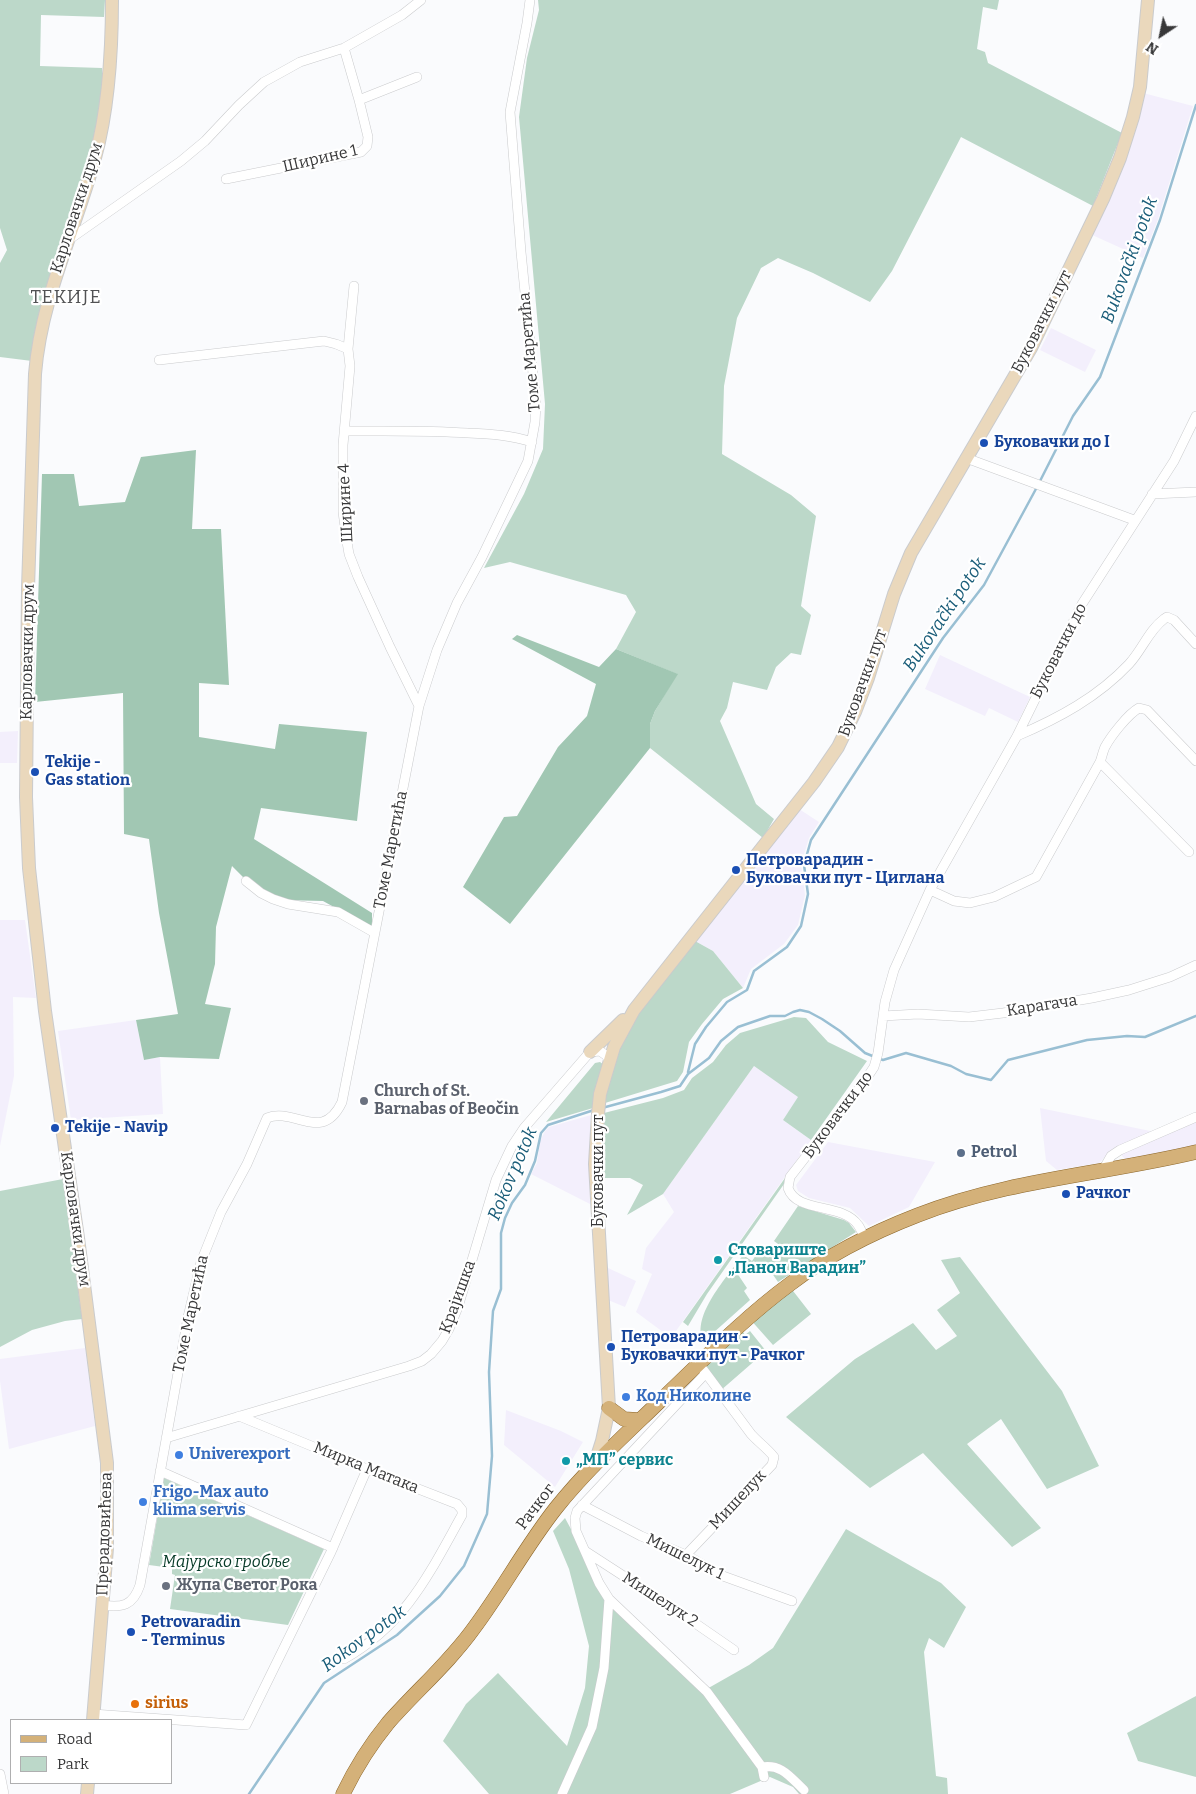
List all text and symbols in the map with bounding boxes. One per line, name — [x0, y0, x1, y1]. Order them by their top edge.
north arrow — [1136, 10, 1186, 60]
text: N — [1143, 38, 1162, 58]
street label: Карловачки друм — [47, 140, 107, 276]
street label: Ширине 1 — [281, 141, 359, 177]
water label: Bukovački potok — [1097, 194, 1163, 326]
street label: Буковачки пут — [1008, 267, 1076, 377]
district label: ТЕКИЈЕ — [30, 287, 102, 309]
street label: Томе Маретића — [515, 291, 545, 413]
place label: Буковачки до I — [994, 433, 1110, 453]
marker: Буковачки до I — [978, 437, 990, 449]
street label: Ширине 4 — [334, 463, 358, 543]
water label: Bukovački potok — [899, 554, 991, 676]
street label: Карловачки друм — [17, 584, 39, 720]
street label: Буковачки до — [1027, 600, 1091, 702]
street label: Буковачки пут — [835, 627, 891, 739]
place label: Tekije - Gas station — [45, 753, 130, 791]
marker: Tekije - Gas station — [29, 766, 41, 778]
street label: Томе Маретића — [370, 789, 412, 911]
place label: Петроварадин - Буковачки пут - Циглана — [746, 851, 945, 889]
marker: Петроварадин - Буковачки пут - Циглана — [730, 864, 742, 876]
street label: Карагача — [1005, 991, 1079, 1021]
street label: Буковачки до — [799, 1068, 877, 1162]
place label: Church of St. Barnabas of Beočin — [374, 1082, 519, 1120]
marker: Church of St. Barnabas of Beočin — [358, 1095, 370, 1107]
street label: Буковачки пут — [589, 1115, 609, 1227]
place label: Tekije - Navip — [65, 1118, 168, 1138]
marker: Tekije - Navip — [49, 1122, 61, 1134]
water label: Rokov potok — [484, 1124, 542, 1224]
place label: Petrol — [971, 1143, 1017, 1163]
marker: Petrol — [955, 1147, 967, 1159]
street label: Карловачки друм — [56, 1150, 94, 1288]
place label: Рачког — [1076, 1184, 1130, 1204]
marker: Рачког — [1060, 1188, 1072, 1200]
place label: Стовариште „Панон Варадин” — [728, 1241, 866, 1279]
street label: Томе Маретића — [169, 1253, 213, 1375]
marker: Стовариште „Панон Варадин” — [712, 1254, 724, 1266]
street label: Крајишка — [436, 1258, 480, 1336]
place label: Петроварадин - Буковачки пут - Рачког — [621, 1328, 805, 1366]
marker: Петроварадин - Буковачки пут - Рачког — [605, 1341, 617, 1353]
place label: Код Николине — [636, 1387, 751, 1407]
marker: Код Николине — [620, 1391, 632, 1403]
street label: Мирка Матака — [311, 1438, 421, 1498]
place label: Univerexport — [189, 1445, 291, 1465]
marker: Univerexport — [173, 1449, 185, 1461]
place label: „МП” сервис — [576, 1451, 673, 1471]
marker: „МП” сервис — [560, 1455, 572, 1467]
street label: Мишелук — [706, 1466, 770, 1534]
street label: Прерадовићева — [93, 1472, 117, 1596]
street label: Рачког — [513, 1480, 559, 1534]
place label: Frigo-Max auto klima servis — [153, 1483, 269, 1521]
marker: Frigo-Max auto klima servis — [137, 1496, 149, 1508]
street label: Мишелук 1 — [643, 1530, 727, 1584]
park label: Мајурско гробље — [162, 1553, 290, 1573]
street label: Мишелук 2 — [619, 1568, 701, 1632]
place label: Жупа Светог Рока — [176, 1576, 317, 1596]
marker: Жупа Светог Рока — [160, 1580, 172, 1592]
water label: Rokov potok — [318, 1601, 410, 1677]
place label: Petrovaradin - Terminus — [141, 1613, 240, 1651]
marker: Petrovaradin - Terminus — [125, 1626, 137, 1638]
place label: sirius — [145, 1694, 188, 1714]
marker: sirius — [129, 1698, 141, 1710]
legend — [10, 1719, 172, 1784]
text: Road — [57, 1730, 92, 1748]
text: Park — [57, 1755, 89, 1773]

